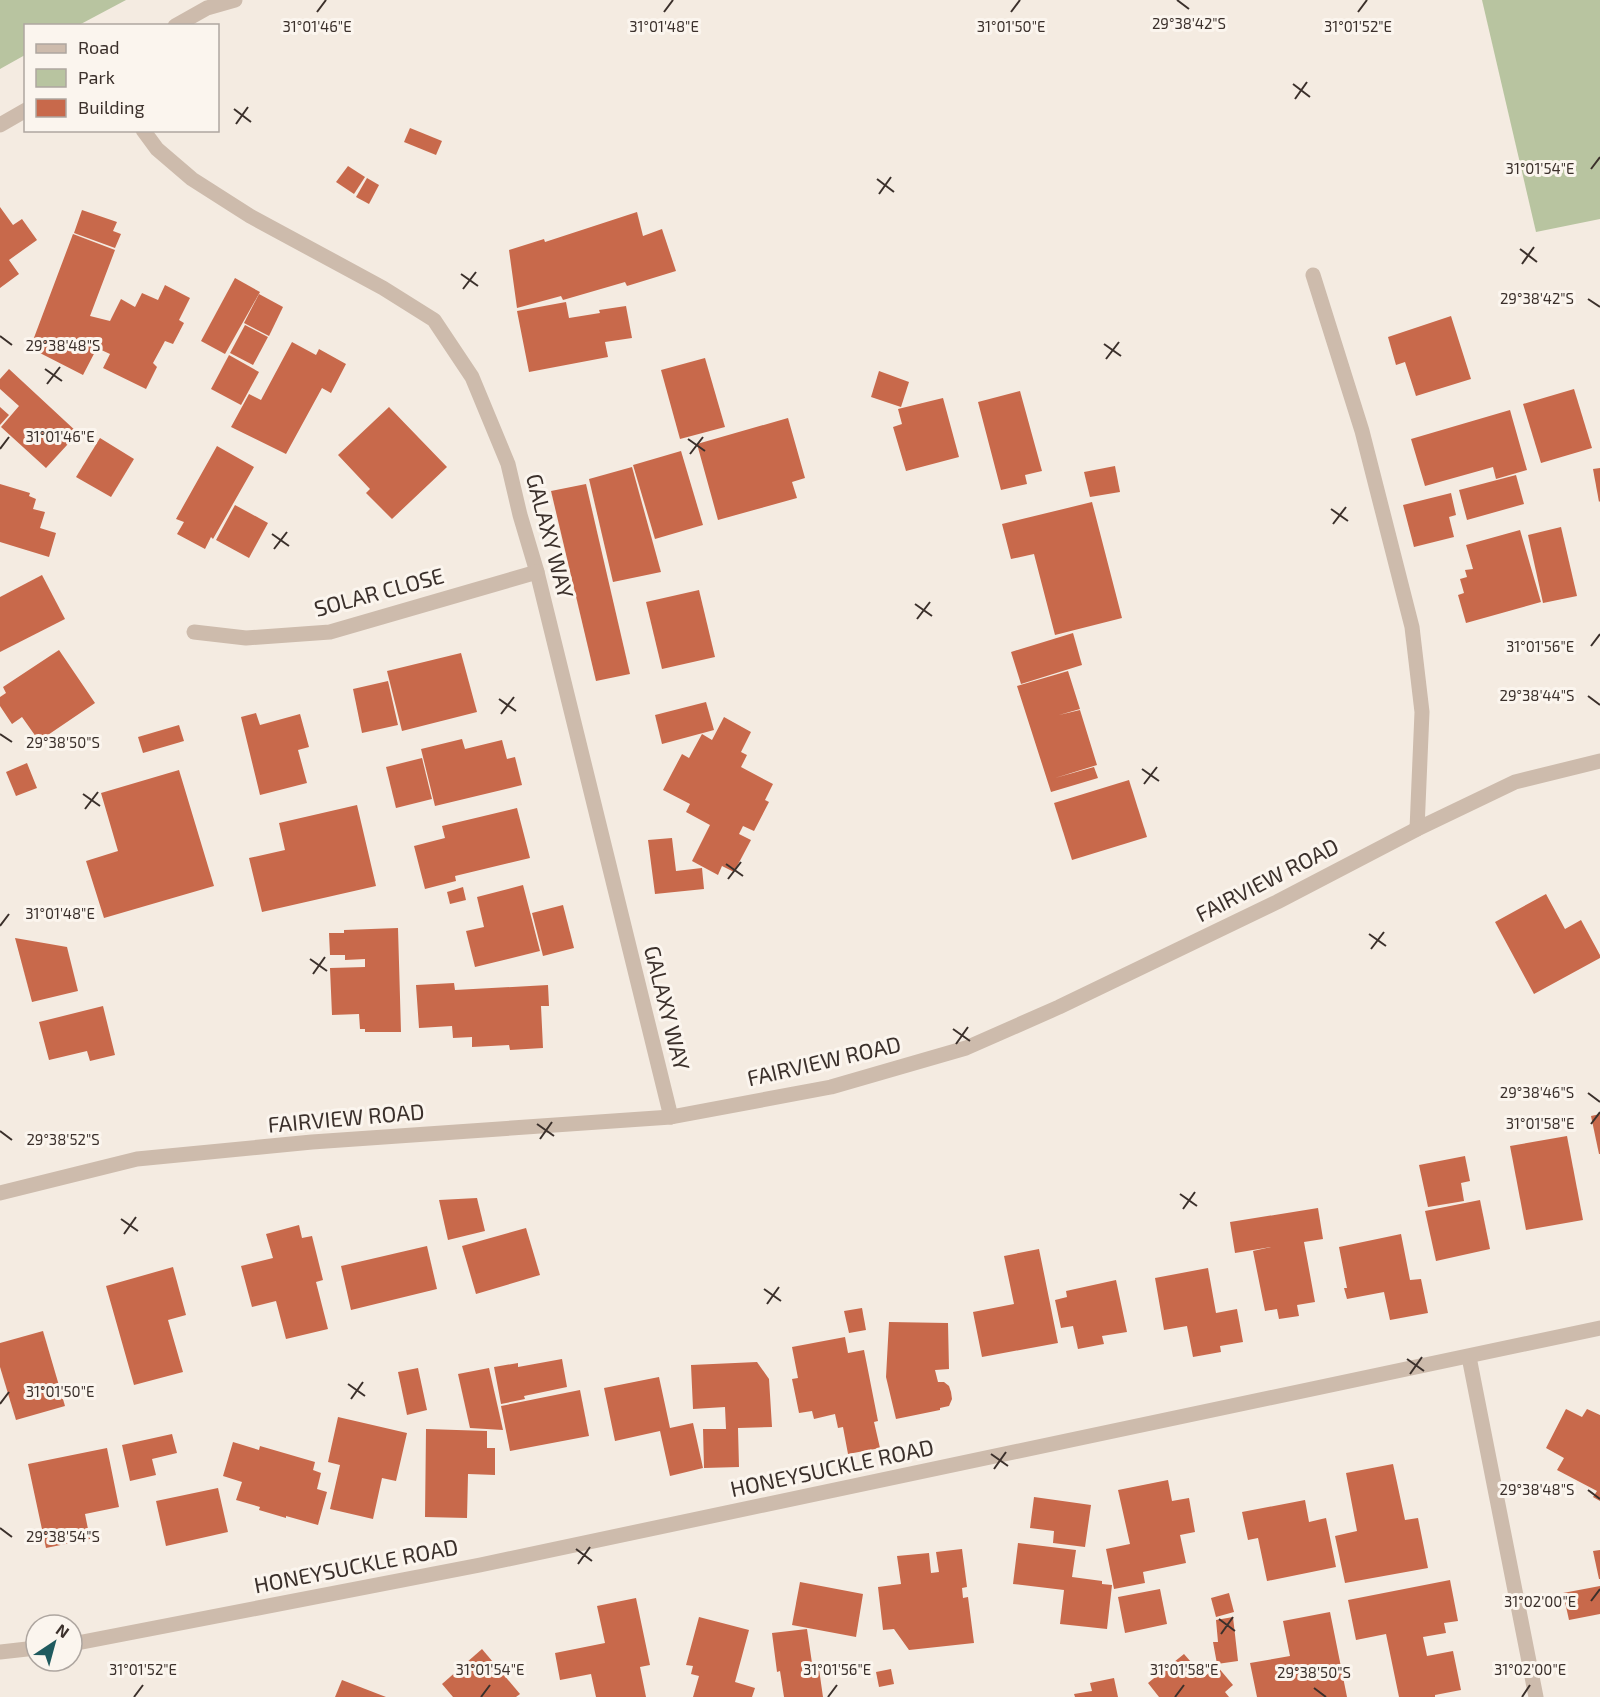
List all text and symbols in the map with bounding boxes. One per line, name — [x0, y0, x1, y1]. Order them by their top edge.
text: 29°38'42"S — [1152, 14, 1226, 32]
text: 31°01'46"E — [282, 17, 352, 35]
text: 31°01'48"E — [629, 17, 699, 35]
text: 31°01'50"E — [977, 17, 1045, 35]
text: 31°01'52"E — [1324, 17, 1392, 35]
legend — [24, 24, 219, 132]
text: Road — [78, 36, 119, 58]
text: Park — [78, 66, 115, 88]
text: Building — [78, 96, 145, 118]
text: 31°01'54"E — [1506, 159, 1574, 177]
text: 29°38'42"S — [1500, 289, 1574, 307]
text: 29°38'48"S — [26, 336, 100, 354]
text: 31°01'46"E — [25, 427, 95, 445]
street label: GALAXY WAY — [522, 471, 580, 601]
street label: SOLAR CLOSE — [311, 561, 447, 621]
text: 31°01'56"E — [1506, 637, 1574, 655]
text: 29°38'44"S — [1500, 686, 1574, 704]
text: 29°38'50"S — [26, 733, 100, 751]
street label: FAIRVIEW ROAD — [1191, 832, 1342, 926]
text: 31°01'48"E — [25, 904, 95, 922]
street label: GALAXY WAY — [640, 943, 696, 1073]
street label: FAIRVIEW ROAD — [744, 1030, 903, 1090]
text: 29°38'46"S — [1500, 1083, 1574, 1101]
street label: FAIRVIEW ROAD — [267, 1097, 425, 1137]
text: 31°01'58"E — [1506, 1114, 1574, 1132]
text: 29°38'52"S — [26, 1130, 100, 1148]
text: 31°01'50"E — [26, 1382, 94, 1400]
street label: HONEYSUCKLE ROAD — [728, 1433, 936, 1501]
text: 29°38'48"S — [1500, 1480, 1574, 1498]
text: 29°38'54"S — [26, 1527, 100, 1545]
street label: HONEYSUCKLE ROAD — [252, 1532, 460, 1598]
text: 31°02'00"E — [1504, 1592, 1576, 1610]
north arrow — [24, 1613, 84, 1673]
text: N — [53, 1619, 73, 1642]
text: 31°01'52"E — [109, 1660, 177, 1678]
text: 31°01'54"E — [456, 1660, 524, 1678]
text: 31°01'56"E — [803, 1660, 871, 1678]
text: 31°01'58"E — [1150, 1660, 1218, 1678]
text: 31°02'00"E — [1494, 1660, 1566, 1678]
text: 29°38'50"S — [1277, 1663, 1351, 1681]

